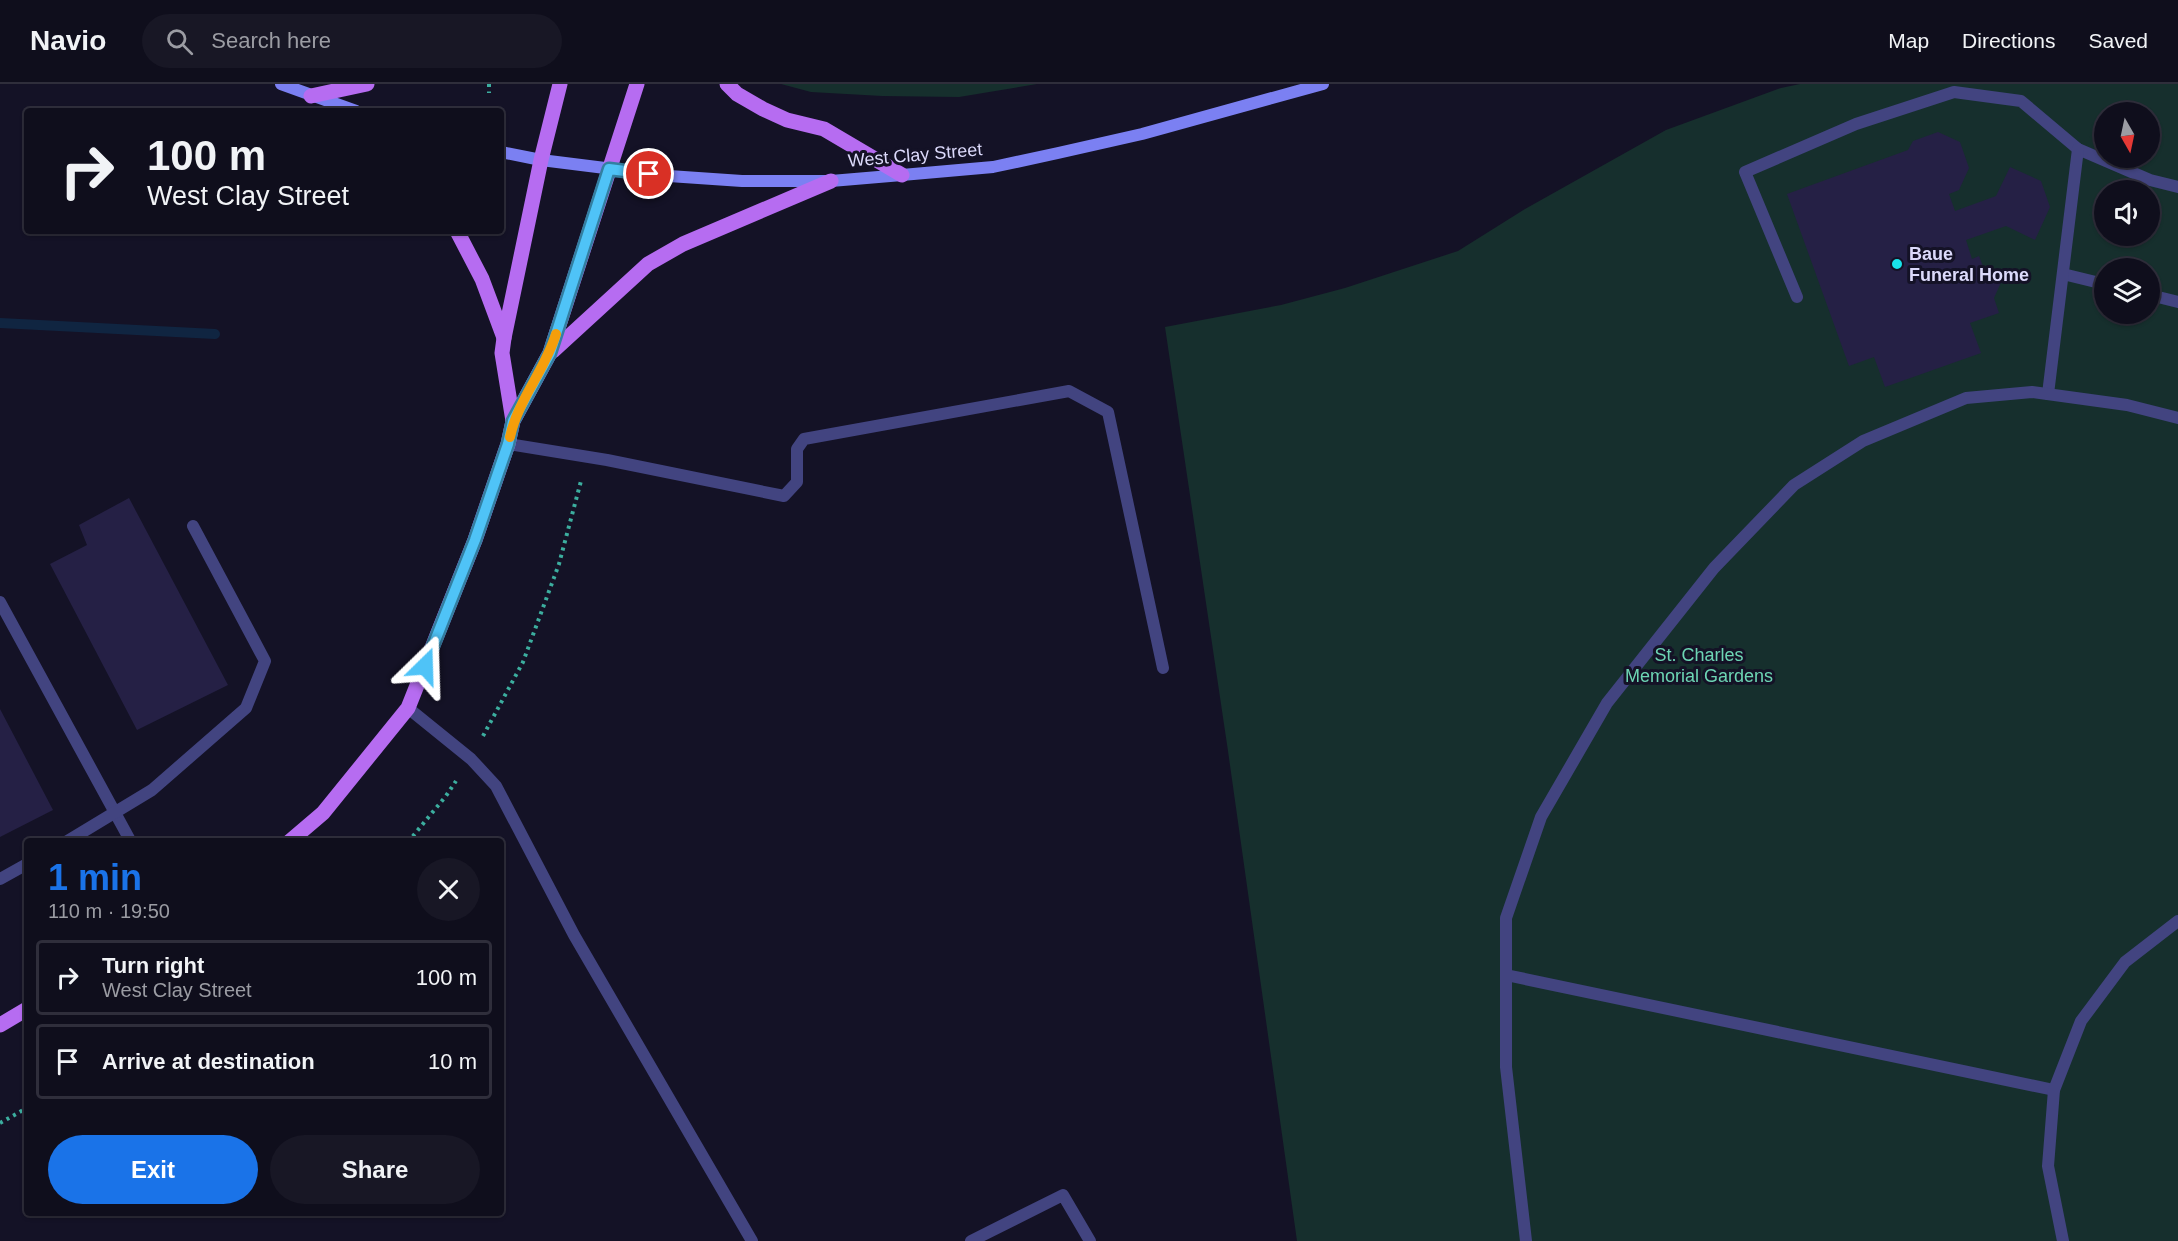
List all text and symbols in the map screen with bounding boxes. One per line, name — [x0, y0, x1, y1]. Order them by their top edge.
search box — [142, 14, 562, 68]
text: Navio — [30, 25, 106, 56]
icon: search — [163, 25, 196, 58]
text: Search here — [211, 28, 331, 53]
text: Map — [1888, 29, 1929, 52]
text: Directions — [1962, 29, 2055, 52]
text: Saved — [2088, 29, 2148, 52]
north arrow — [2094, 102, 2160, 168]
map controls — [2094, 102, 2160, 324]
icon: right — [48, 132, 126, 210]
text: 100 m — [147, 132, 266, 179]
street label: West Clay Street — [847, 139, 983, 171]
pin — [623, 148, 674, 199]
icon: arrive — [632, 157, 665, 190]
button: sound — [2094, 180, 2160, 246]
text: West Clay Street — [147, 181, 349, 211]
place label: Baue Funeral Home — [1909, 244, 2029, 285]
marker: Baue Funeral Home — [1890, 257, 1904, 271]
button: layers — [2094, 258, 2160, 324]
position arrow — [393, 634, 457, 698]
park label: St. Charles Memorial Gardens — [1625, 645, 1773, 686]
text: 1 min — [48, 857, 142, 898]
button: close — [417, 858, 480, 921]
text: 110 m · 19:50 — [48, 900, 170, 922]
text: Turn right — [102, 953, 204, 978]
icon: right — [51, 961, 84, 994]
text: 100 m — [416, 965, 477, 990]
text: West Clay Street — [102, 979, 252, 1001]
icon: arrive — [51, 1045, 84, 1078]
text: Arrive at destination — [102, 1049, 315, 1074]
text: 10 m — [428, 1049, 477, 1074]
button: Exit — [48, 1135, 258, 1204]
button: Share — [270, 1135, 480, 1204]

